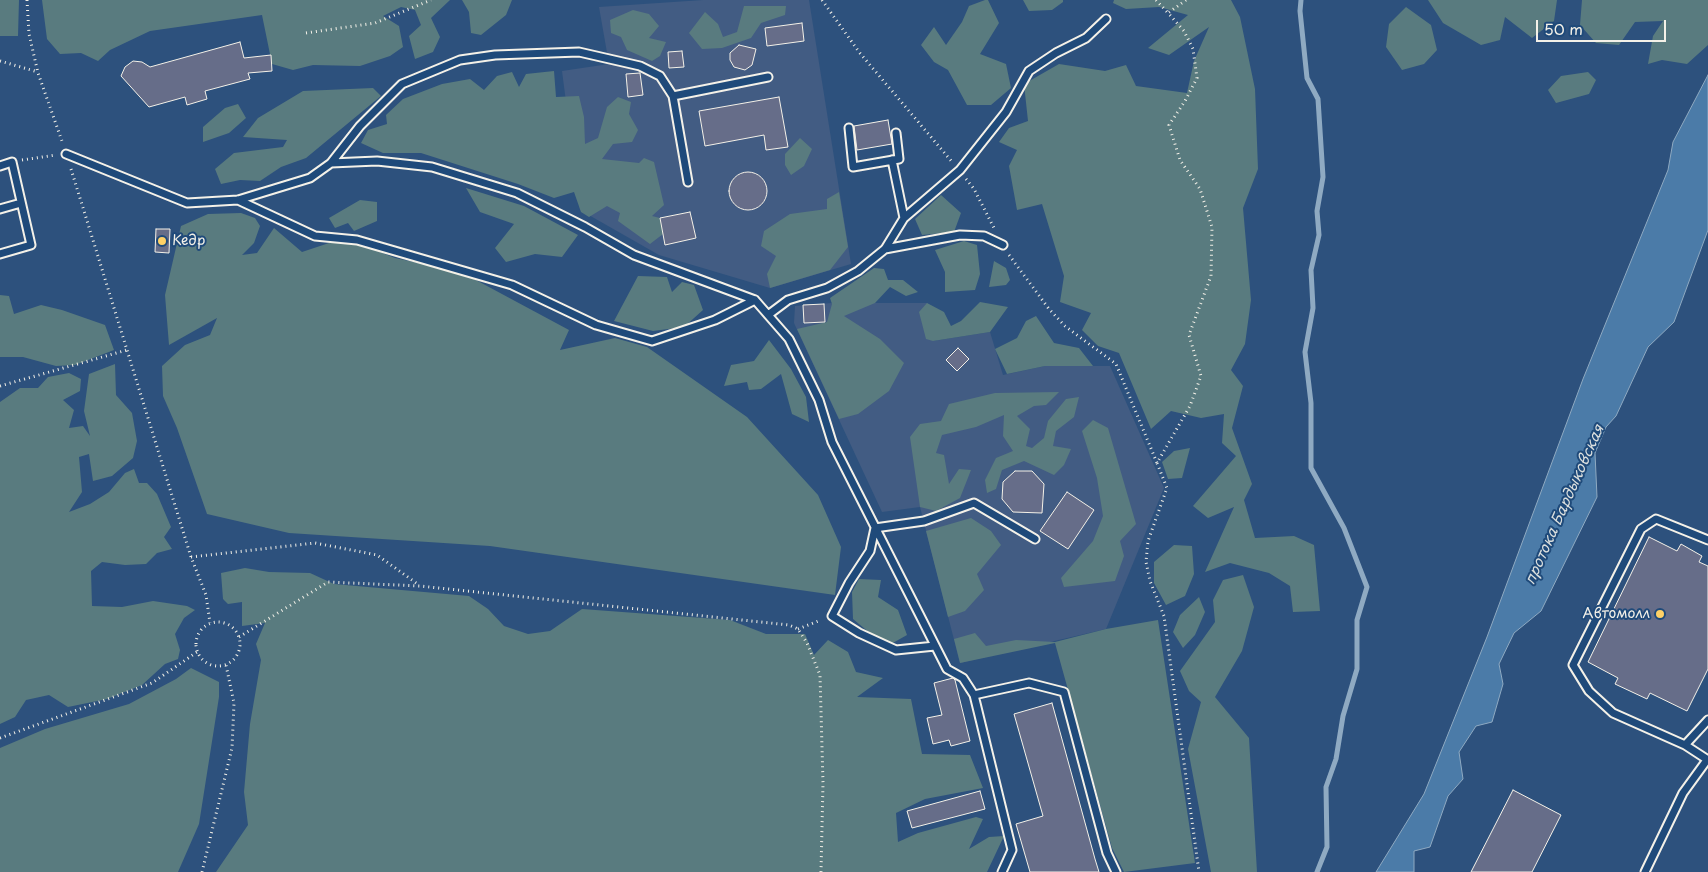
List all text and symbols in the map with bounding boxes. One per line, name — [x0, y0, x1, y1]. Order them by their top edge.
scale bar — [1538, 10, 1668, 42]
text: 50 m — [1544, 17, 1583, 40]
place label: Кедр — [172, 233, 205, 249]
marker: Кедр — [156, 235, 168, 247]
water label: протока Бардыковская — [1522, 422, 1608, 588]
place label: Автомолл — [1583, 606, 1650, 622]
marker: Автомолл — [1654, 608, 1666, 620]

